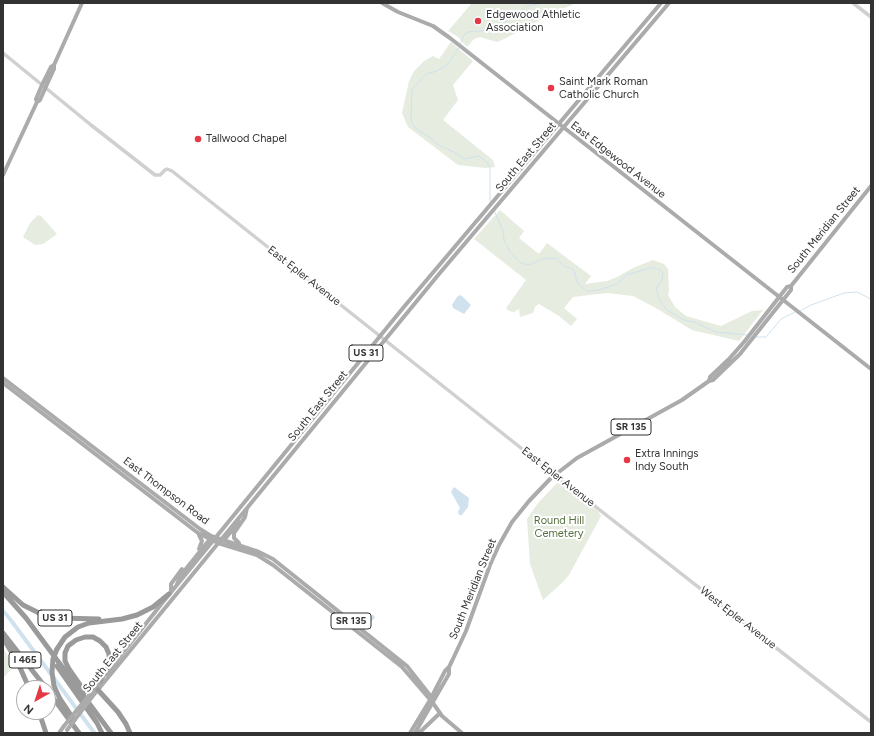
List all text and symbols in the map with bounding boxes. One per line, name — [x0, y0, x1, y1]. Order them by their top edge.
place label: Edgewood Athletic Association — [486, 8, 581, 34]
marker: Edgewood Athletic Association — [473, 16, 483, 26]
place label: Saint Mark Roman Catholic Church — [559, 75, 648, 101]
marker: Saint Mark Roman Catholic Church — [546, 83, 556, 93]
street label: South East Street — [493, 119, 559, 195]
street label: East Edgewood Avenue — [568, 119, 668, 201]
place label: Tallwood Chapel — [206, 132, 287, 146]
marker: Tallwood Chapel — [193, 134, 203, 144]
street label: South Meridian Street — [785, 184, 863, 276]
street label: East Epler Avenue — [265, 243, 343, 309]
road number: US 31 — [349, 345, 383, 361]
street label: South East Street — [285, 368, 351, 444]
road number: SR 135 — [611, 419, 651, 435]
street label: East Epler Avenue — [519, 444, 597, 510]
place label: Extra Innings Indy South — [635, 447, 698, 473]
street label: East Thompson Road — [120, 454, 212, 528]
marker: Extra Innings Indy South — [622, 455, 632, 465]
park label: Round Hill Cemetery — [534, 514, 584, 540]
street label: South Meridian Street — [447, 536, 499, 642]
street label: West Epler Avenue — [697, 584, 779, 652]
road number: US 31 — [38, 610, 72, 626]
road number: SR 135 — [331, 613, 371, 629]
street label: South East Street — [80, 619, 146, 695]
road number: I 465 — [9, 652, 41, 668]
north arrow — [16, 680, 56, 720]
text: N — [21, 701, 36, 717]

